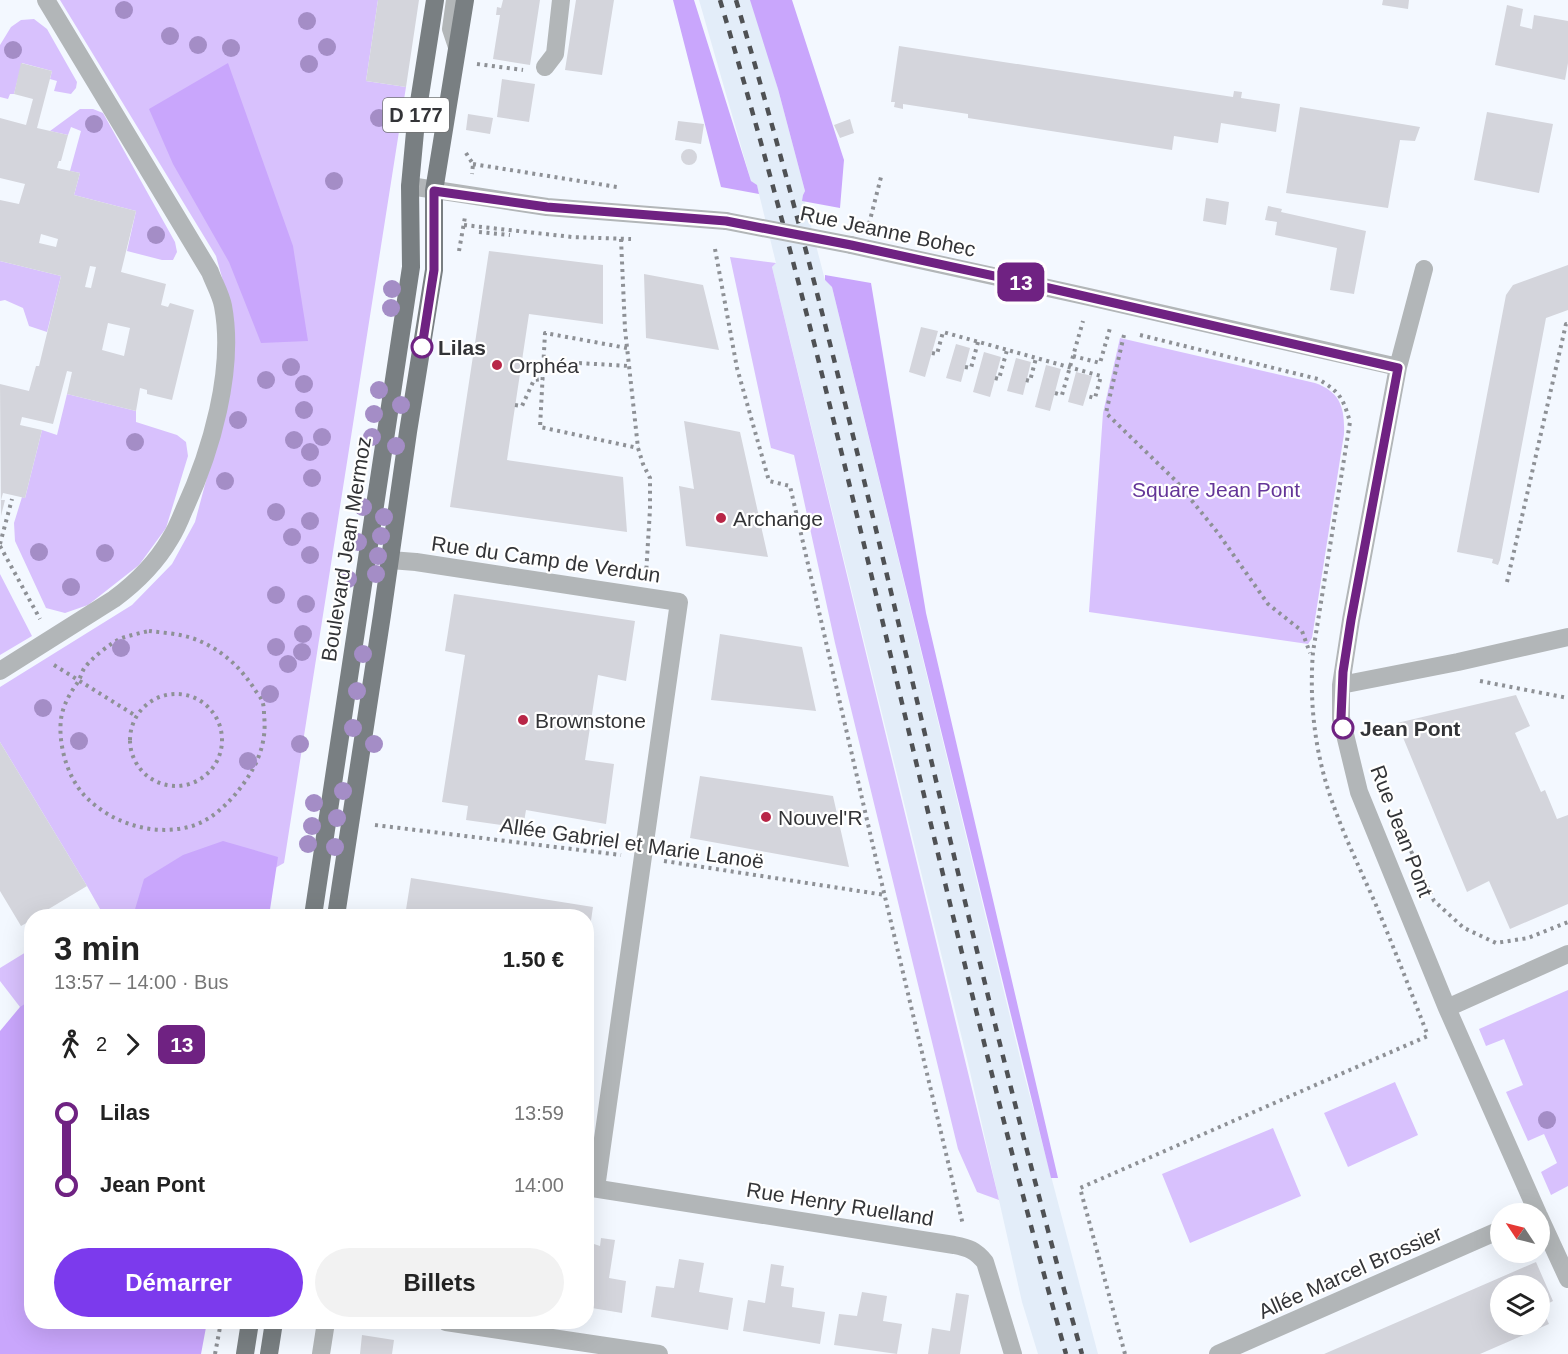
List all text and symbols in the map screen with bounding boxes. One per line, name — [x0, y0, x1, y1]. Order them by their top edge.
road number: D 177 — [383, 98, 449, 132]
street label: Rue Jeanne Bohec — [798, 201, 978, 261]
line badge: 13 — [994, 262, 1048, 302]
text: 13 — [1009, 271, 1033, 294]
marker: Lilas — [411, 336, 433, 358]
place label: Lilas — [438, 336, 486, 359]
place label: Orphéa — [509, 354, 579, 377]
marker: Orphéa — [490, 358, 504, 372]
street label: Boulevard Jean Mermoz — [317, 435, 375, 663]
park label: Square Jean Pont — [1132, 478, 1300, 501]
place label: Archange — [733, 507, 823, 530]
marker: Archange — [714, 511, 728, 525]
street label: Rue du Camp de Verdun — [430, 532, 662, 586]
place label: Brownstone — [535, 709, 646, 732]
marker: Brownstone — [516, 713, 530, 727]
marker: Jean Pont — [1332, 717, 1354, 739]
place label: Jean Pont — [1360, 717, 1460, 740]
street label: Rue Jean Pont — [1366, 762, 1438, 900]
place label: Nouvel'R — [778, 806, 863, 829]
marker: Nouvel'R — [759, 810, 773, 824]
street label: Allée Gabriel et Marie Lanoë — [499, 813, 765, 873]
text: 3 min — [54, 930, 140, 967]
text: 1.50 € — [503, 947, 564, 972]
text: 13:57 – 14:00 · Bus — [54, 971, 229, 993]
icon: walk — [54, 1028, 87, 1061]
icon: forward — [116, 1028, 149, 1061]
text: 2 — [96, 1033, 107, 1055]
text: 13 — [170, 1033, 193, 1056]
text: Lilas — [100, 1100, 150, 1125]
text: 13:59 — [514, 1102, 564, 1124]
text: Jean Pont — [100, 1172, 205, 1197]
text: 14:00 — [514, 1174, 564, 1196]
street label: Rue Henry Ruelland — [745, 1178, 935, 1230]
north arrow — [1490, 1203, 1550, 1263]
map controls — [1490, 1203, 1550, 1335]
street label: Allée Marcel Brossier — [1255, 1221, 1445, 1323]
button: Démarrer — [54, 1248, 303, 1317]
button: Billets — [315, 1248, 564, 1317]
button: layers — [1490, 1275, 1550, 1335]

